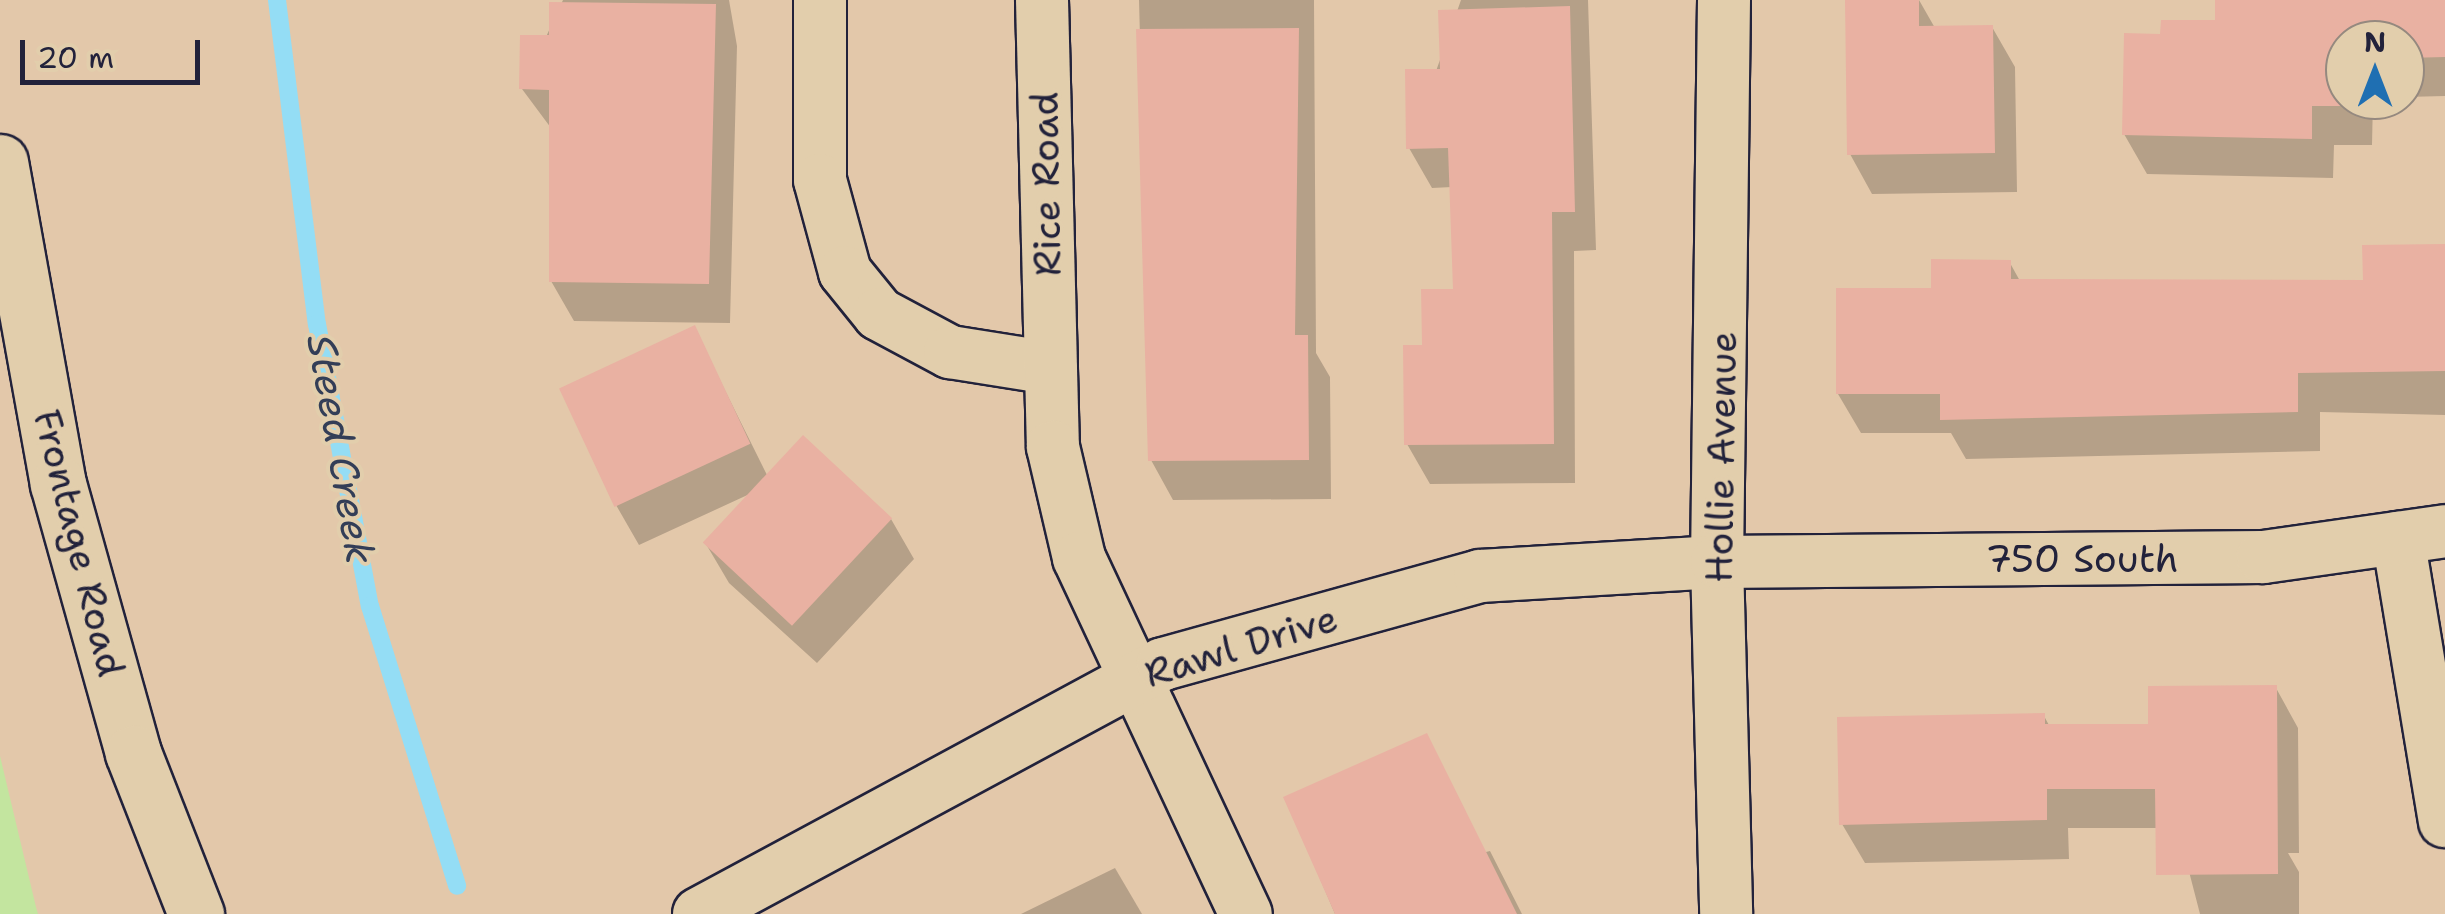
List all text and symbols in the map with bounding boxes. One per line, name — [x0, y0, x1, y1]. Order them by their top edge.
scale bar — [25, 20, 205, 82]
north arrow — [2325, 20, 2425, 120]
text: N — [2364, 23, 2386, 61]
text: 20 m — [37, 37, 114, 78]
street label: Rice Road — [1022, 91, 1070, 277]
water label: Steed Creek — [297, 331, 385, 567]
street label: Hollie Avenue — [1696, 331, 1746, 583]
street label: Frontage Road — [24, 405, 134, 681]
street label: 750 South — [1986, 536, 2178, 582]
street label: Rawl Drive — [1139, 595, 1343, 697]

